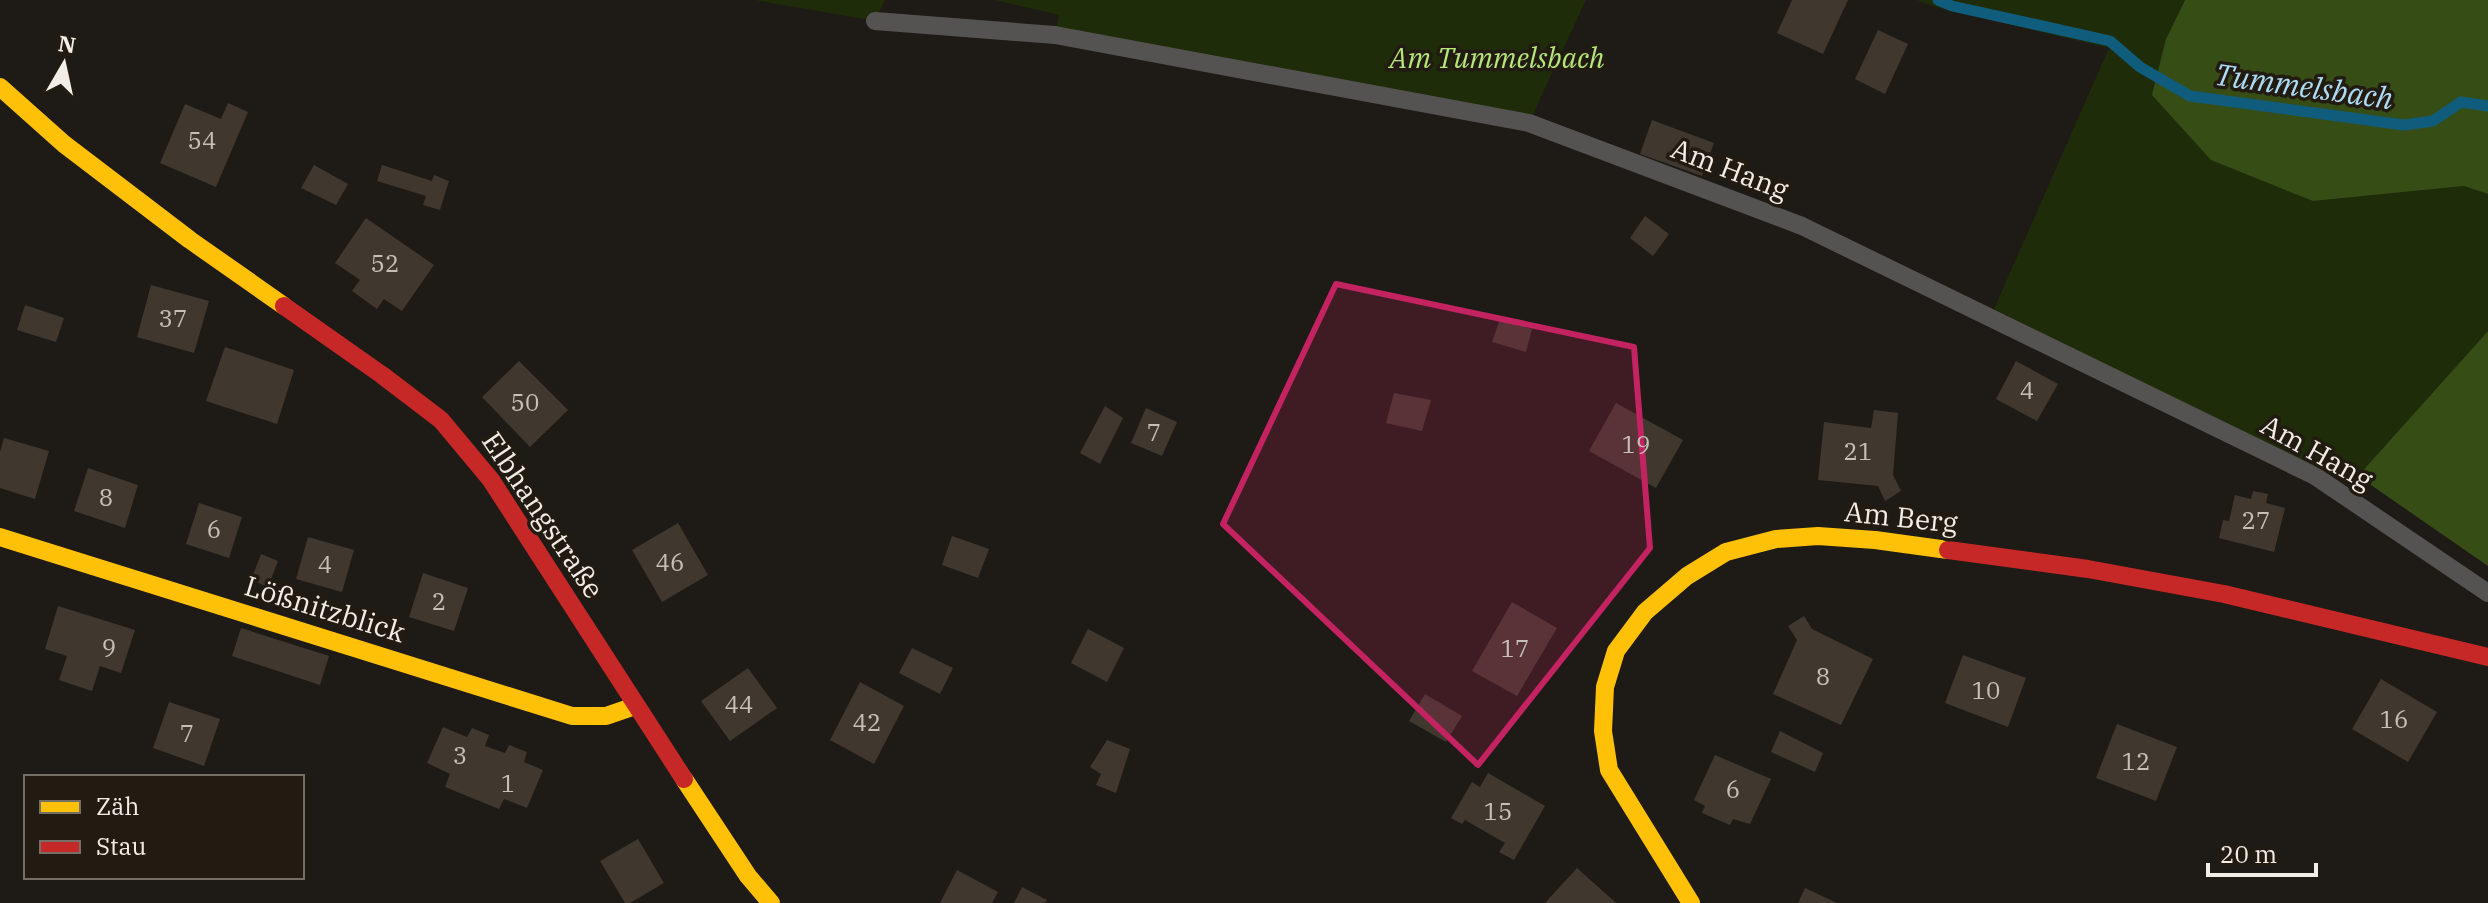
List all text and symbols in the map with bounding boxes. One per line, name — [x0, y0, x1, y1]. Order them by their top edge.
north arrow — [24, 24, 104, 104]
text: N — [56, 28, 78, 59]
park label: Am Tummelsbach — [1388, 39, 1605, 76]
water label: Tummelsbach — [2213, 54, 2396, 117]
house number: 54 — [188, 124, 216, 156]
street label: Am Hang — [1666, 129, 1794, 208]
house number: 52 — [371, 247, 399, 279]
house number: 37 — [159, 302, 187, 334]
house number: 4 — [2020, 374, 2034, 406]
house number: 50 — [511, 386, 539, 418]
street label: Am Hang — [2255, 406, 2380, 498]
house number: 7 — [1147, 416, 1161, 448]
street label: Elbhangstraße — [474, 424, 613, 605]
house number: 19 — [1622, 428, 1650, 460]
house number: 21 — [1844, 435, 1872, 467]
house number: 8 — [99, 481, 113, 513]
street label: Am Berg — [1843, 492, 1960, 541]
house number: 27 — [2242, 504, 2270, 536]
house number: 6 — [207, 513, 221, 545]
house number: 46 — [656, 546, 684, 578]
house number: 4 — [318, 548, 332, 580]
street label: Lößnitzblick — [240, 567, 411, 651]
house number: 2 — [432, 585, 446, 617]
house number: 9 — [102, 631, 116, 663]
house number: 17 — [1501, 632, 1529, 664]
house number: 8 — [1816, 660, 1830, 692]
house number: 10 — [1972, 674, 2000, 706]
house number: 44 — [725, 688, 753, 720]
house number: 16 — [2380, 703, 2408, 735]
house number: 42 — [853, 706, 881, 738]
house number: 7 — [180, 717, 194, 749]
house number: 3 — [453, 739, 467, 771]
house number: 12 — [2122, 745, 2150, 777]
house number: 1 — [501, 767, 515, 799]
house number: 6 — [1726, 773, 1740, 805]
legend — [24, 775, 304, 879]
text: Zäh — [96, 790, 139, 822]
house number: 15 — [1484, 795, 1512, 827]
scale bar — [2208, 827, 2316, 877]
text: Stau — [96, 830, 147, 862]
text: 20 m — [2220, 838, 2277, 870]

